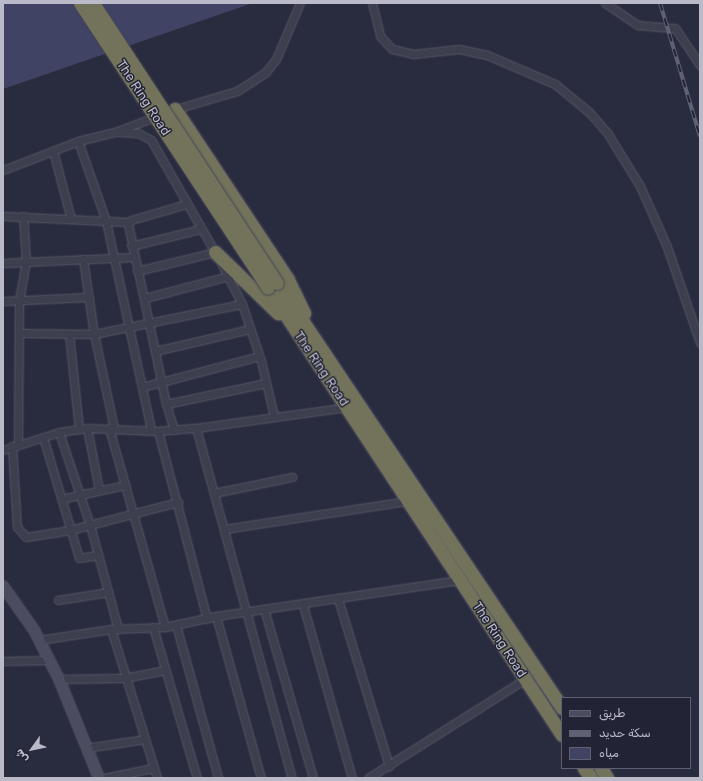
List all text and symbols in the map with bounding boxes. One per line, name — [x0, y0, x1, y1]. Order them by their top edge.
street label: The Ring Road — [113, 57, 173, 139]
street label: The Ring Road — [290, 329, 352, 409]
street label: The Ring Road — [469, 599, 529, 681]
legend — [561, 697, 691, 769]
text: طريق — [599, 706, 625, 720]
text: سكة حديد — [599, 726, 651, 740]
north arrow — [12, 729, 52, 769]
text: ش — [12, 746, 31, 765]
text: مياه — [599, 746, 619, 760]

